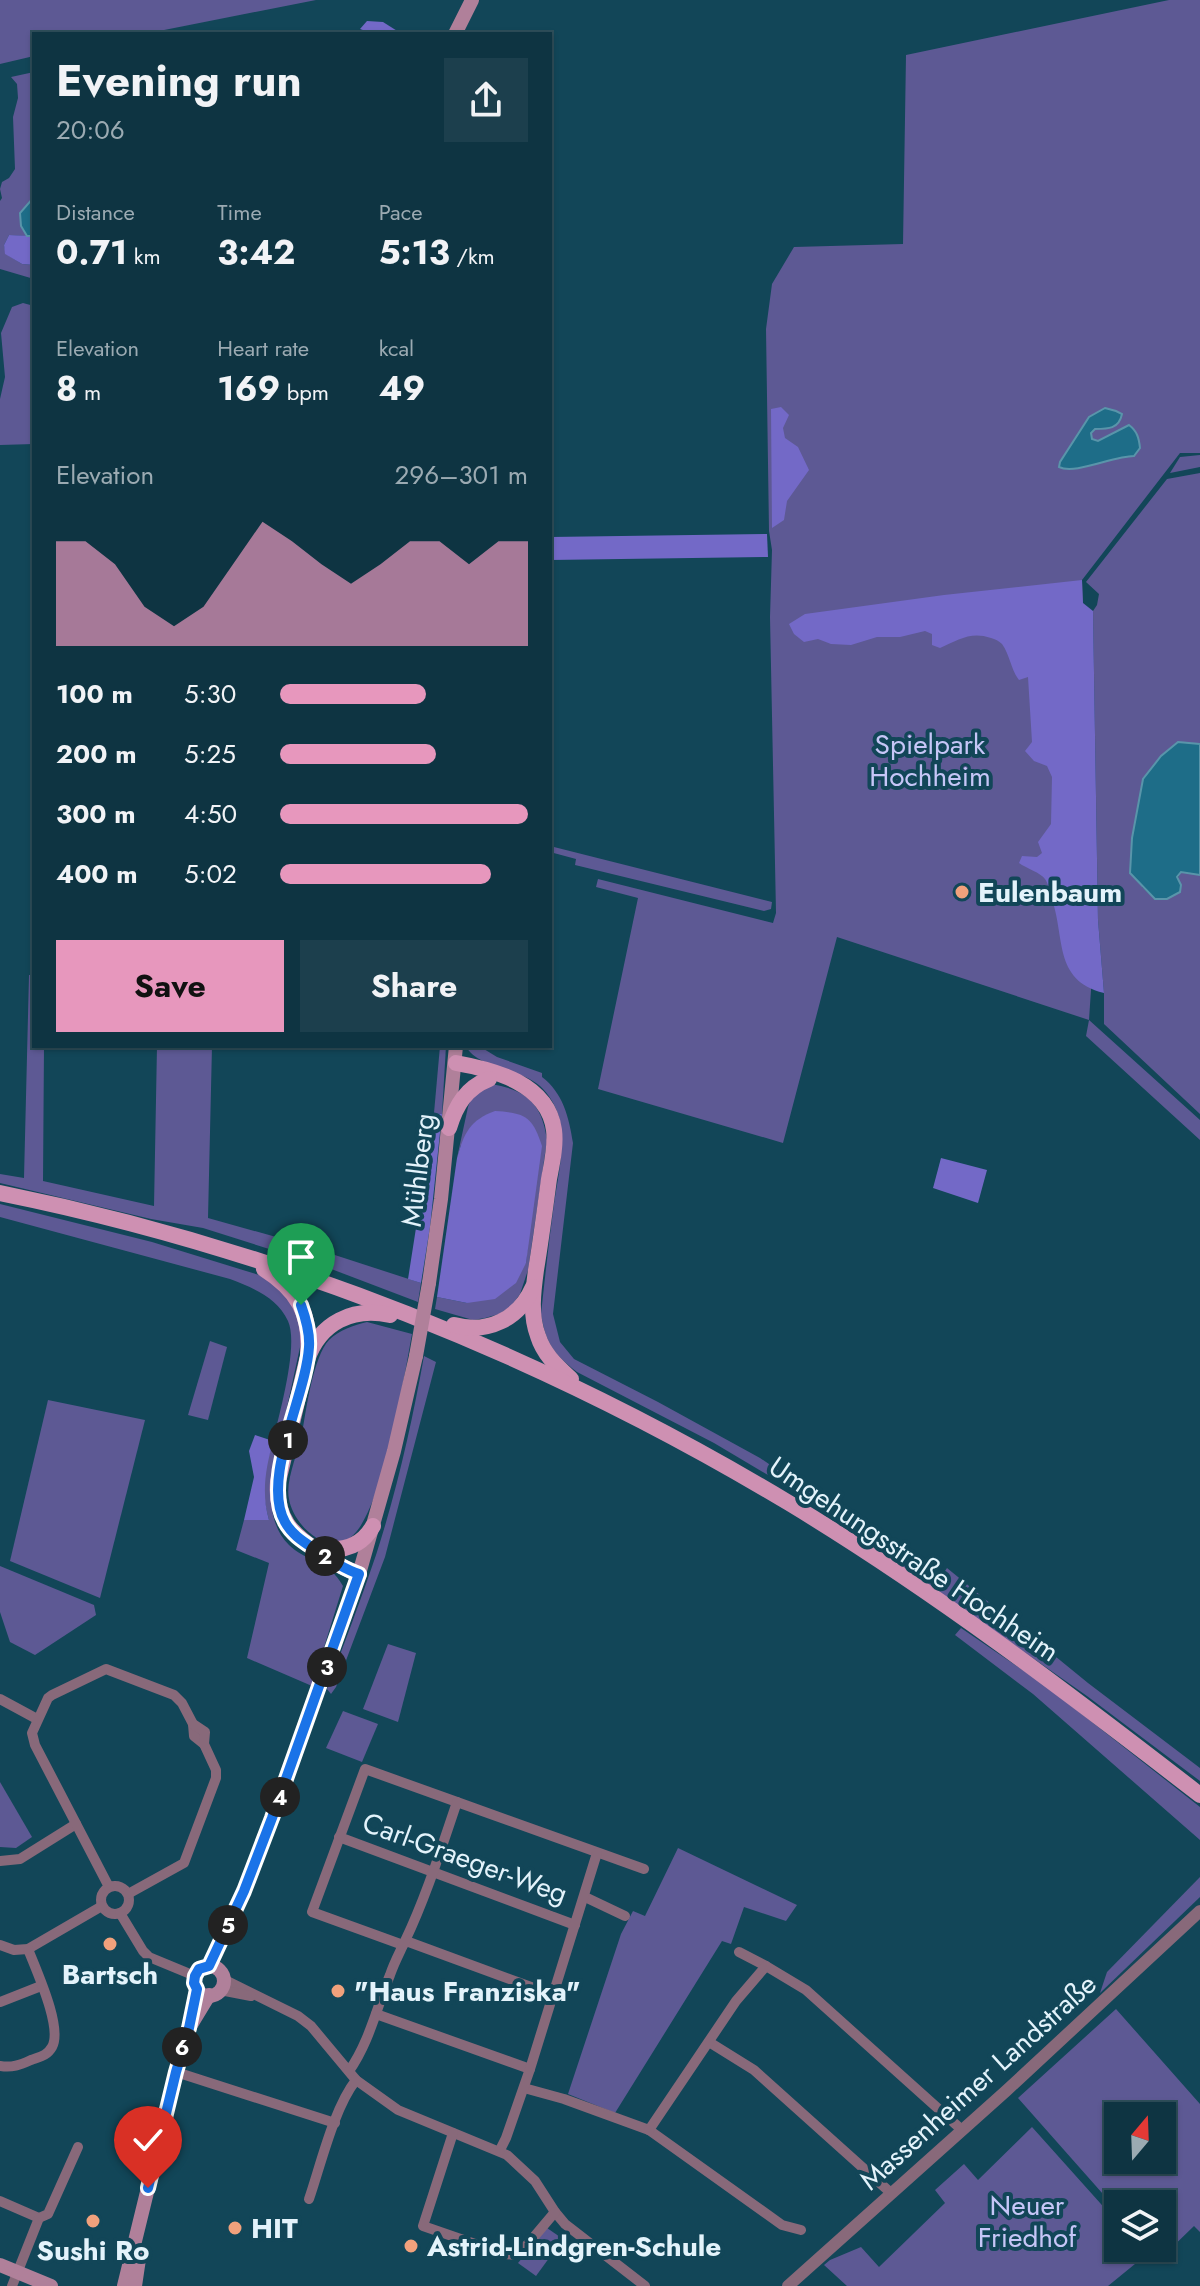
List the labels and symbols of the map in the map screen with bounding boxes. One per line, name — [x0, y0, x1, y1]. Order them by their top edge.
park label: Spielpark Hochheim — [869, 724, 991, 797]
place label: Eulenbaum — [978, 872, 1122, 913]
marker: Eulenbaum — [953, 883, 971, 901]
street label: Mühlberg — [391, 1111, 445, 1229]
pin — [267, 1223, 335, 1305]
pin: 1 — [268, 1420, 308, 1460]
street label: Umgehungsstraße Hochheim — [761, 1446, 1067, 1672]
pin: 2 — [305, 1536, 345, 1576]
pin: 3 — [307, 1647, 347, 1687]
pin: 4 — [260, 1777, 300, 1817]
street label: Carl-Graeger-Weg — [357, 1802, 573, 1914]
pin: 5 — [208, 1905, 248, 1945]
marker: Bartsch — [101, 1935, 119, 1953]
place label: Bartsch — [62, 1954, 158, 1995]
street label: Massenheimer Landstraße — [850, 1964, 1106, 2200]
place label: "Haus Franziska" — [354, 1971, 581, 2012]
marker: "Haus Franziska" — [329, 1982, 347, 2000]
pin: 6 — [162, 2027, 202, 2067]
north arrow — [1104, 2102, 1176, 2174]
pin — [114, 2106, 182, 2188]
park label: Neuer Friedhof — [978, 2185, 1077, 2258]
place label: HIT — [251, 2208, 298, 2249]
marker: Sushi Ro — [84, 2212, 102, 2230]
marker: HIT — [226, 2219, 244, 2237]
place label: Astrid-Lindgren-Schule — [426, 2226, 721, 2267]
place label: Sushi Ro — [36, 2230, 150, 2271]
marker: Astrid-Lindgren-Schule — [402, 2237, 420, 2255]

